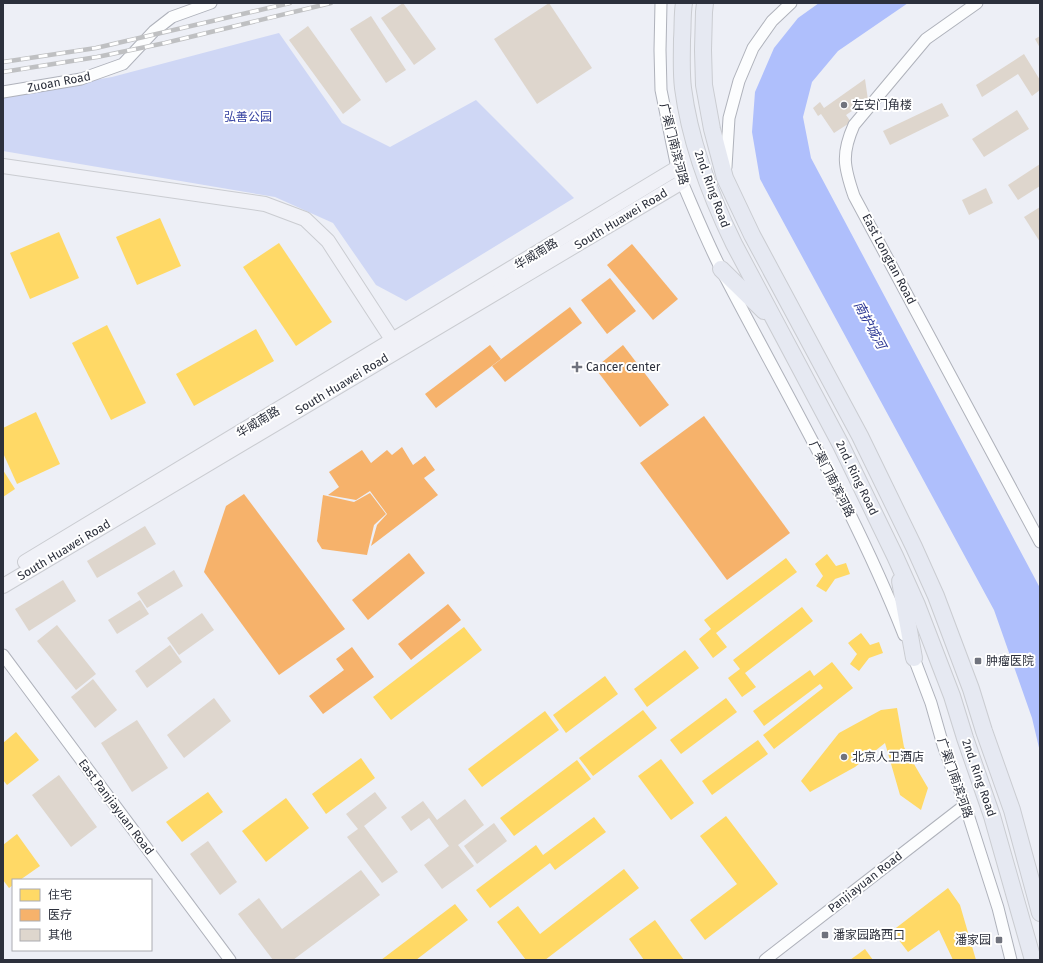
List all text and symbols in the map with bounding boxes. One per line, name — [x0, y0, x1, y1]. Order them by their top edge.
street label: Zuoan Road — [26, 69, 92, 95]
place label: 左安门角楼 — [852, 98, 912, 112]
marker: 左安门角楼 — [839, 100, 849, 110]
street label: 广渠门南滨河路 — [657, 102, 691, 186]
park label: 弘善公园 — [224, 110, 272, 124]
street label: 2nd. Ring Road — [692, 149, 732, 229]
street label: South Huawei Road — [572, 186, 670, 252]
street label: East Longtan Road — [859, 211, 919, 307]
street label: 华威南路 — [512, 236, 560, 272]
water label: 南护城河 — [851, 299, 890, 354]
street label: South Huawei Road — [293, 351, 391, 417]
place label: Cancer center — [586, 360, 661, 374]
marker: Cancer center — [571, 361, 583, 373]
street label: 华威南路 — [234, 404, 282, 440]
street label: 广渠门南滨河路 — [807, 438, 857, 520]
street label: 2nd. Ring Road — [833, 439, 881, 517]
street label: South Huawei Road — [15, 517, 113, 583]
place label: 肿瘤医院 — [986, 654, 1034, 668]
marker: 肿瘤医院 — [973, 656, 983, 666]
street label: 广渠门南滨河路 — [935, 736, 975, 820]
street label: 2nd. Ring Road — [959, 737, 999, 819]
place label: 北京人卫酒店 — [852, 750, 924, 764]
marker: 北京人卫酒店 — [839, 752, 849, 762]
street label: East Panjiayuan Road — [75, 756, 157, 858]
street label: Panjiayuan Road — [825, 849, 905, 915]
legend — [12, 879, 152, 951]
text: 住宅 — [48, 888, 72, 902]
text: 医疗 — [48, 908, 72, 922]
text: 其他 — [48, 928, 72, 942]
place label: 潘家园路西口 — [833, 928, 905, 942]
marker: 潘家园路西口 — [820, 930, 830, 940]
place label: 潘家园 — [955, 933, 991, 947]
marker: 潘家园 — [994, 935, 1004, 945]

